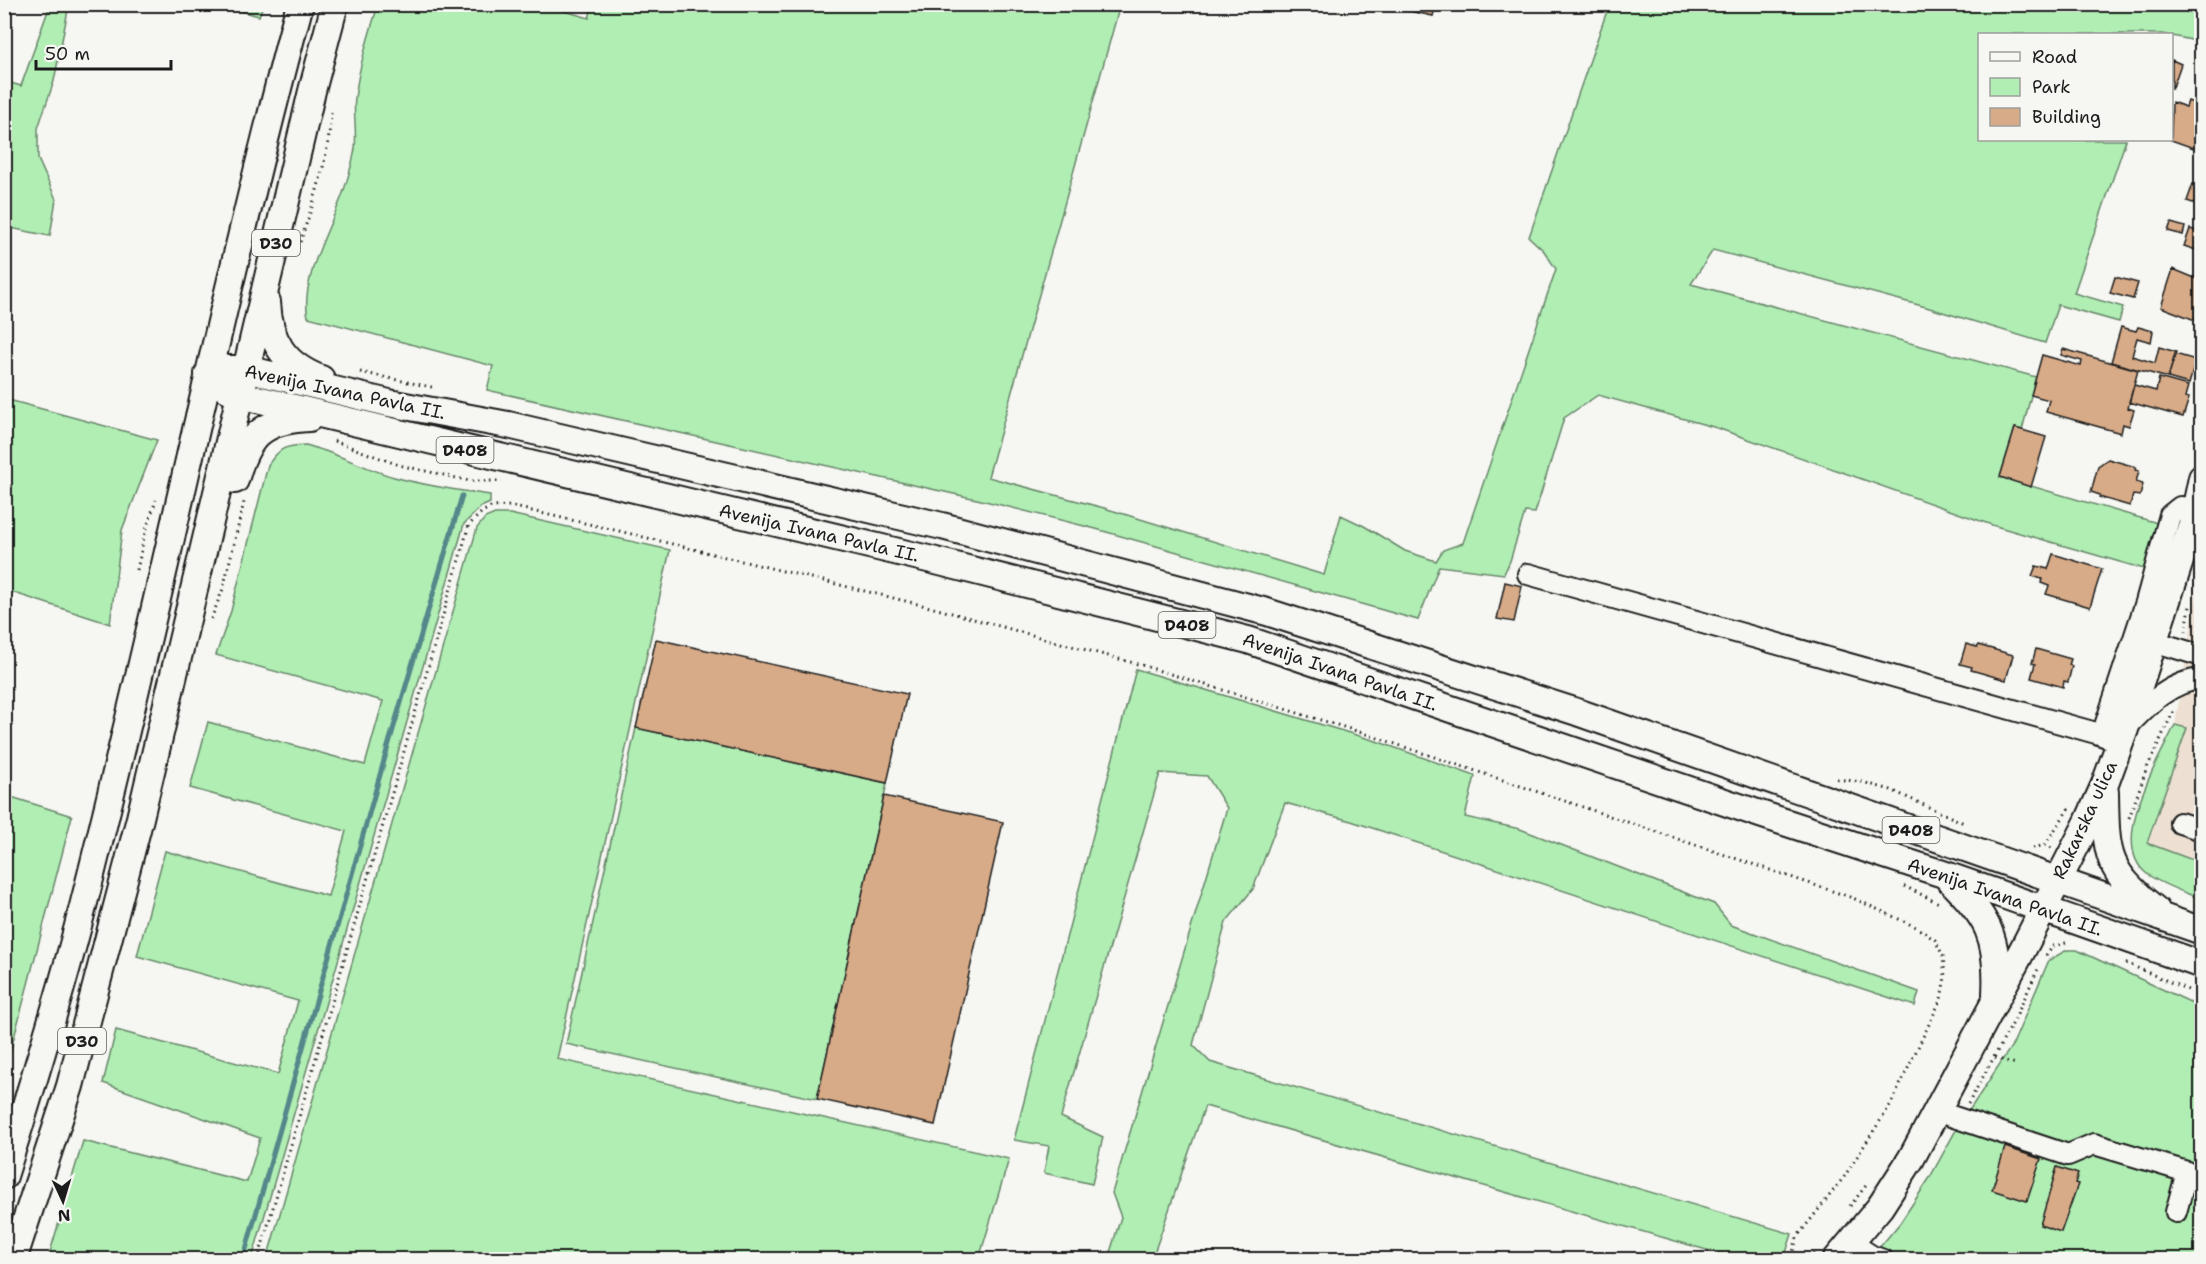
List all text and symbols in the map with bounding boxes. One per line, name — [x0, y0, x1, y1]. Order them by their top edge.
scale bar — [36, 33, 171, 71]
legend — [1978, 33, 2173, 141]
text: 50 m — [45, 42, 90, 66]
text: Road — [2032, 45, 2077, 69]
text: Park — [2032, 75, 2071, 99]
text: Building — [2032, 105, 2101, 129]
road number: D30 — [252, 230, 300, 256]
street label: Avenija Ivana Pavla II. — [242, 359, 448, 425]
road number: D408 — [436, 437, 494, 463]
street label: Avenija Ivana Pavla II. — [717, 498, 921, 568]
road number: D408 — [1158, 612, 1216, 638]
street label: Avenija Ivana Pavla II. — [1239, 627, 1441, 717]
street label: Rakarska ulica — [2047, 757, 2123, 883]
road number: D408 — [1882, 817, 1940, 843]
street label: Avenija Ivana Pavla II. — [1904, 852, 2106, 942]
road number: D30 — [58, 1028, 106, 1054]
north arrow — [33, 1171, 93, 1231]
text: N — [57, 1205, 71, 1226]

